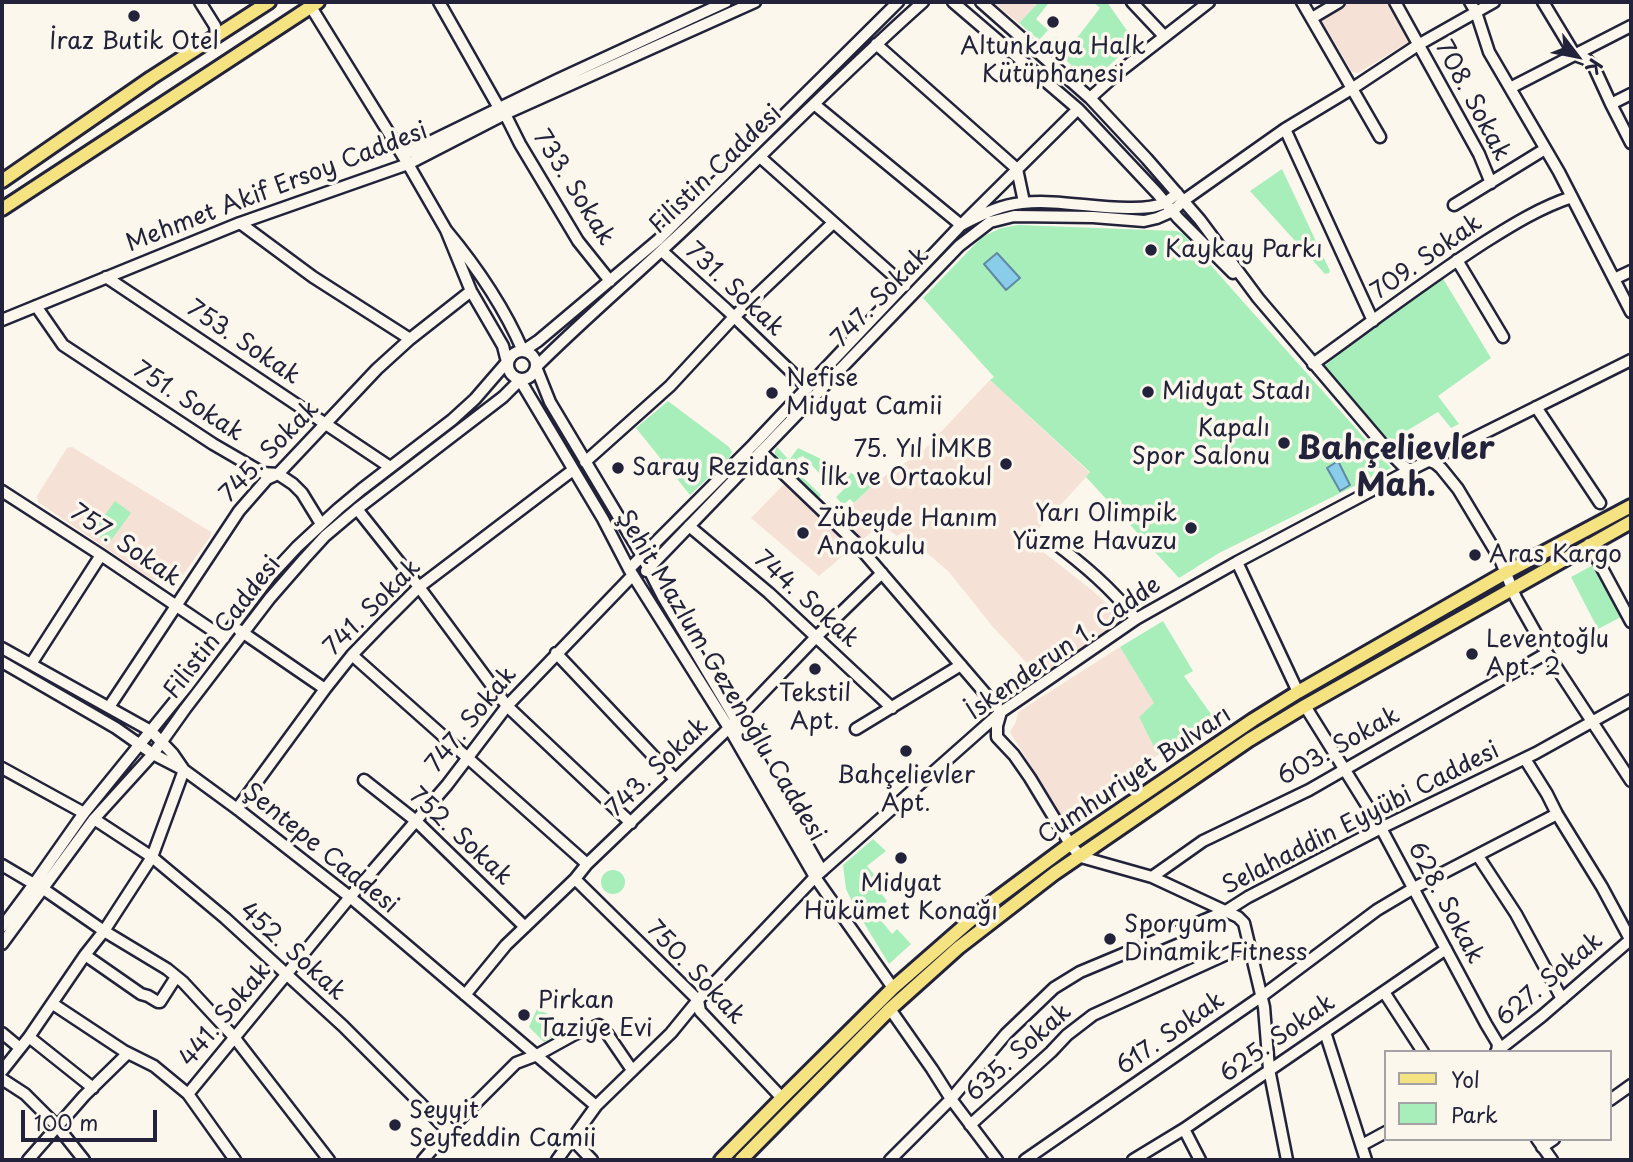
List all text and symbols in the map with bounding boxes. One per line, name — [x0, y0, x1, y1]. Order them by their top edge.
marker: İraz Butik Otel — [126, 8, 142, 24]
marker: Altunkaya Halk Kütüphanesi — [1045, 14, 1061, 30]
north arrow — [1542, 21, 1612, 91]
place label: İraz Butik Otel — [49, 28, 219, 56]
place label: Altunkaya Halk Kütüphanesi — [960, 33, 1146, 89]
street label: 708. Sokak — [1428, 36, 1516, 166]
text: K — [1579, 54, 1610, 80]
street label: Filistin Caddesi — [644, 100, 788, 240]
street label: Mehmet Akif Ersoy Caddesi — [122, 117, 432, 259]
street label: 733. Sokak — [526, 125, 620, 251]
street label: 709. Sokak — [1366, 209, 1488, 307]
place label: Kaykay Parkı — [1165, 236, 1323, 264]
street label: 731. Sokak — [679, 237, 789, 343]
street label: 747. Sokak — [826, 242, 936, 354]
marker: Kaykay Parkı — [1143, 242, 1159, 258]
street label: 753. Sokak — [181, 295, 305, 391]
street label: 751. Sokak — [128, 356, 248, 448]
place label: Nefise Midyat Camii — [786, 365, 943, 421]
place label: Midyat Stadı — [1162, 378, 1311, 406]
marker: Midyat Stadı — [1140, 384, 1156, 400]
marker: Nefise Midyat Camii — [764, 385, 780, 401]
street label: 745. Sokak — [214, 395, 326, 509]
place label: Kapalı Spor Salonu — [1132, 415, 1270, 471]
district label: Bahçelievler Mah. — [1297, 431, 1495, 506]
marker: Kapalı Spor Salonu — [1276, 435, 1292, 451]
place label: 75. Yıl İMKB İlk ve Ortaokul — [820, 436, 992, 492]
place label: Saray Rezidans — [632, 454, 809, 482]
marker: 75. Yıl İMKB İlk ve Ortaokul — [998, 456, 1014, 472]
marker: Saray Rezidans — [610, 460, 626, 476]
street label: 757. Sokak — [64, 499, 186, 593]
place label: Yarı Olimpik Yüzme Havuzu — [1012, 500, 1177, 556]
street label: Şehit Mazlum Gezenoğlu Caddesi — [609, 505, 831, 847]
place label: Zübeyde Hanım Anaokulu — [817, 505, 998, 561]
marker: Yarı Olimpik Yüzme Havuzu — [1183, 520, 1199, 536]
marker: Zübeyde Hanım Anaokulu — [795, 525, 811, 541]
place label: Aras Kargo — [1489, 541, 1622, 569]
street label: 744. Sokak — [748, 545, 864, 655]
marker: Aras Kargo — [1467, 547, 1483, 563]
street label: Filistin Caddesi — [158, 551, 288, 705]
street label: 741. Sokak — [319, 554, 427, 662]
street label: İskenderun 1. Cadde — [961, 571, 1167, 727]
place label: Leventoğlu Apt. 2 — [1486, 626, 1609, 682]
marker: Leventoğlu Apt. 2 — [1464, 646, 1480, 662]
street label: 747. Sokak — [421, 661, 523, 779]
marker: Tekstil Apt. — [807, 661, 823, 677]
place label: Tekstil Apt. — [779, 680, 851, 736]
street label: Cumhuriyet Bulvarı — [1033, 701, 1237, 851]
street label: 603. Sokak — [1273, 702, 1405, 792]
street label: 743. Sokak — [601, 712, 715, 824]
street label: Selahaddin Eyyübi Caddesi — [1218, 736, 1504, 902]
marker: Bahçelievler Apt. — [898, 743, 914, 759]
place label: Bahçelievler Apt. — [837, 762, 975, 818]
street label: Şentepe Caddesi — [237, 778, 403, 920]
street label: 752. Sokak — [402, 782, 518, 892]
street label: 628. Sokak — [1401, 837, 1489, 969]
marker: Midyat Hükümet Konağı — [893, 850, 909, 866]
place label: Midyat Hükümet Konağı — [804, 870, 998, 926]
street label: 452. Sokak — [233, 897, 351, 1007]
place label: Sporyum Dinamik Fitness — [1124, 911, 1307, 967]
street label: 750. Sokak — [640, 915, 750, 1031]
street label: 627. Sokak — [1491, 927, 1609, 1033]
marker: Sporyum Dinamik Fitness — [1102, 931, 1118, 947]
street label: 441. Sokak — [174, 957, 278, 1073]
street label: 617. Sokak — [1111, 986, 1231, 1082]
place label: Pirkan Taziye Evi — [538, 987, 653, 1043]
street label: 625. Sokak — [1215, 989, 1341, 1089]
street label: 635. Sokak — [960, 998, 1078, 1108]
marker: Pirkan Taziye Evi — [516, 1007, 532, 1023]
legend — [1384, 1050, 1612, 1141]
text: Yol — [1451, 1063, 1480, 1095]
scale bar — [24, 1096, 161, 1140]
place label: Seyyit Seyfeddin Camii — [409, 1097, 596, 1153]
text: Park — [1451, 1098, 1498, 1130]
text: 100 m — [34, 1106, 98, 1138]
marker: Seyyit Seyfeddin Camii — [387, 1117, 403, 1133]

